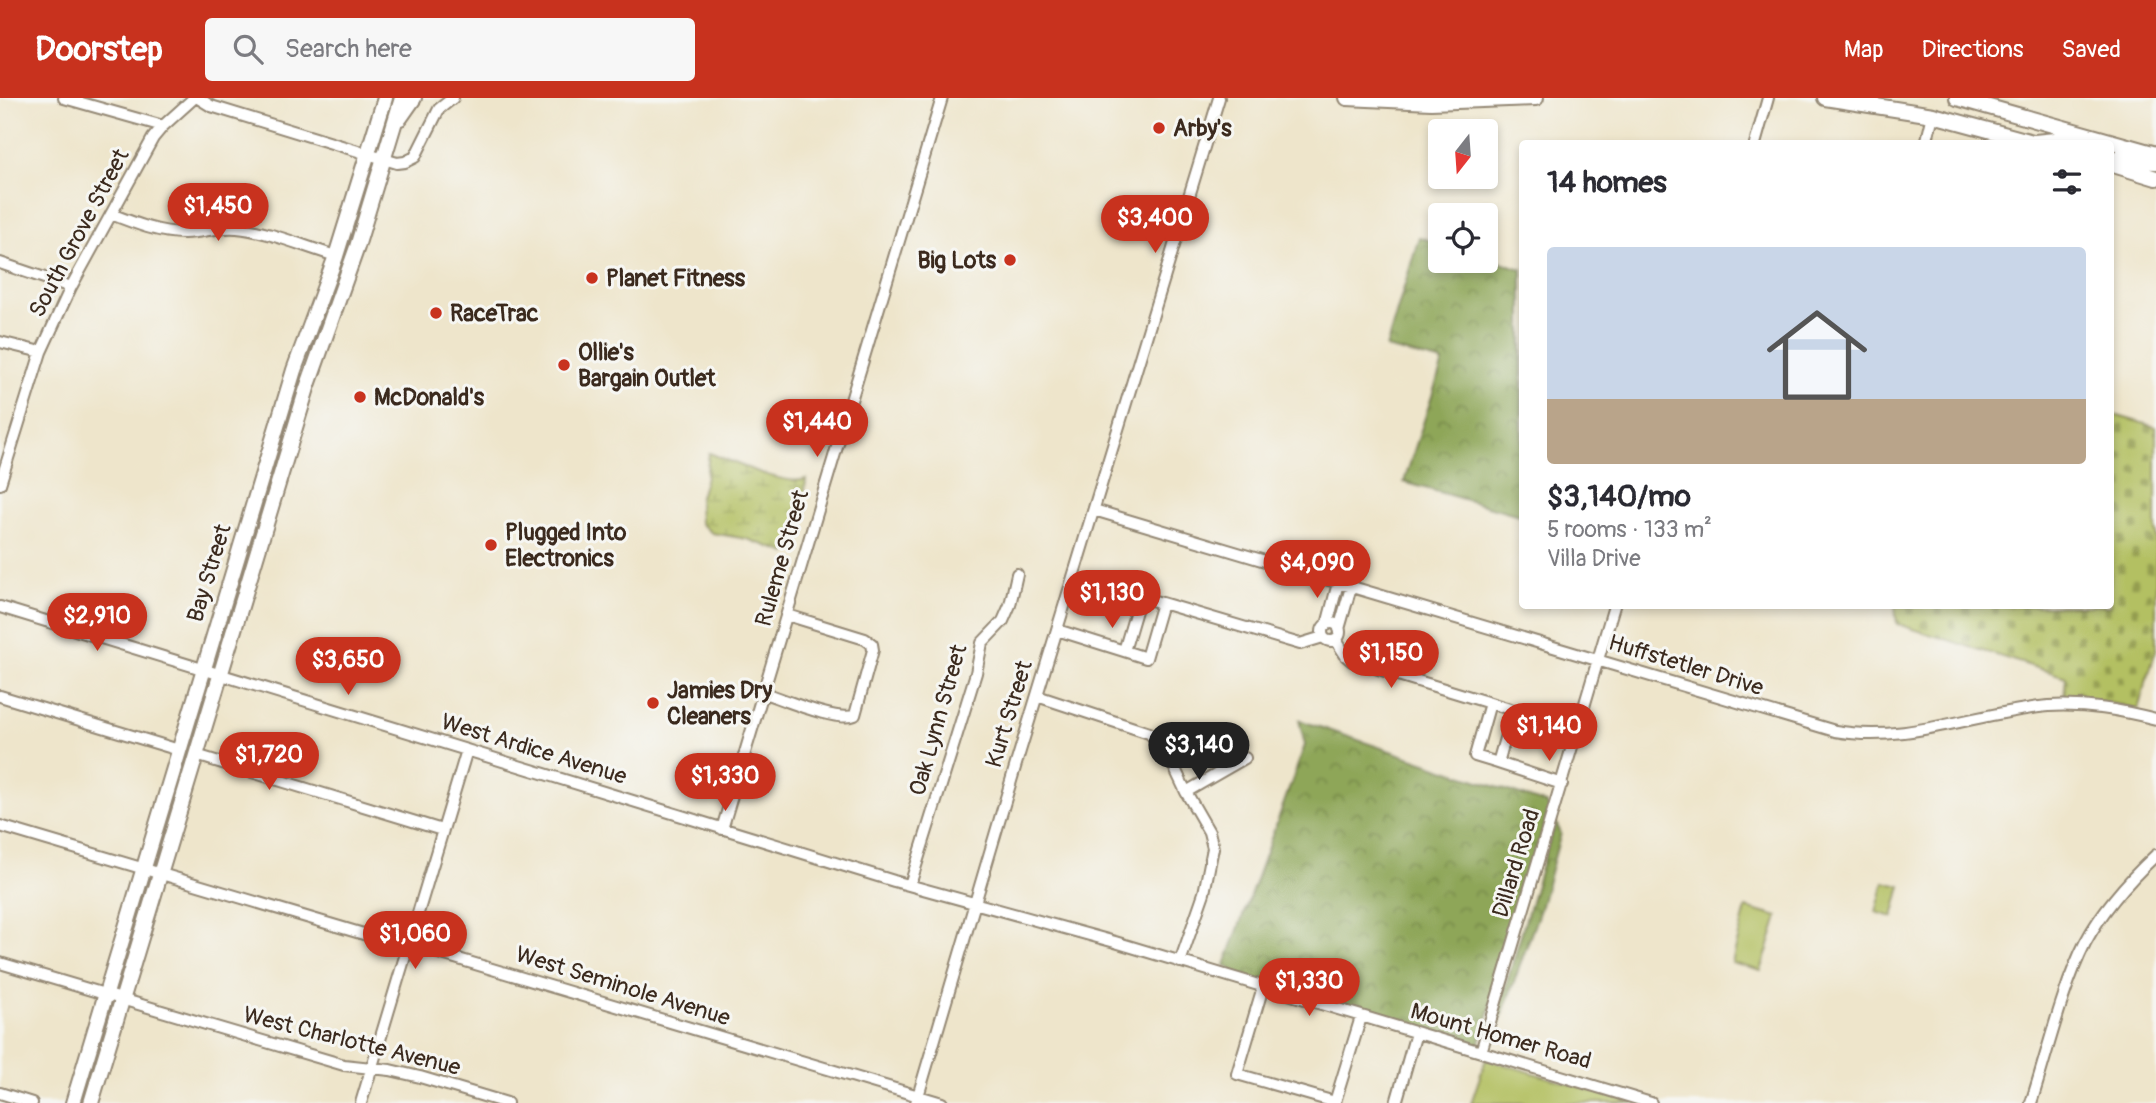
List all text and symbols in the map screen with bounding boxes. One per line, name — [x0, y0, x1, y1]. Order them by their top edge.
search box — [205, 18, 695, 81]
text: Doorstep — [35, 29, 163, 70]
icon: search — [229, 30, 267, 68]
text: Search here — [285, 33, 412, 65]
text: Map — [1844, 35, 1884, 64]
text: Directions — [1922, 35, 2023, 64]
text: Saved — [2061, 35, 2121, 64]
place label: Arby's — [1173, 114, 1232, 143]
north arrow — [1428, 119, 1498, 189]
map controls — [1428, 119, 1498, 273]
marker: Arby's — [1151, 120, 1167, 136]
street label: South Grove Street — [22, 143, 136, 322]
icon: filters — [2048, 163, 2086, 201]
text: 14 homes — [1547, 164, 1667, 201]
pin: $1,450 — [161, 184, 275, 243]
text: $1,450 — [184, 191, 252, 220]
pin: $3,400 — [1098, 195, 1212, 255]
text: $3,400 — [1117, 203, 1193, 232]
button: locate — [1428, 203, 1498, 273]
place label: Big Lots — [917, 246, 997, 275]
marker: Big Lots — [1002, 252, 1018, 268]
place label: Planet Fitness — [606, 264, 746, 293]
marker: Planet Fitness — [584, 270, 600, 286]
icon: home — [1754, 292, 1880, 418]
place label: RaceTrac — [450, 299, 539, 328]
marker: RaceTrac — [428, 305, 444, 321]
place label: Ollie's Bargain Outlet — [578, 338, 716, 393]
marker: Ollie's Bargain Outlet — [556, 357, 572, 373]
place label: McDonald's — [374, 383, 485, 412]
marker: McDonald's — [352, 389, 368, 405]
pin: $1,440 — [760, 400, 874, 459]
text: $1,440 — [782, 407, 852, 436]
text: $3,140/mo — [1547, 478, 1691, 515]
street label: Ruleme Street — [749, 486, 816, 630]
text: 5 rooms · 133 m² — [1547, 515, 1712, 544]
place label: Plugged Into Electronics — [505, 518, 627, 573]
street label: Bay Street — [180, 520, 238, 625]
marker: Plugged Into Electronics — [483, 537, 499, 553]
pin: $4,090 — [1260, 540, 1374, 600]
text: Villa Drive — [1547, 544, 1641, 573]
text: $4,090 — [1280, 548, 1354, 577]
pin: $1,130 — [1055, 570, 1169, 630]
text: $1,130 — [1080, 578, 1144, 607]
pin: $2,910 — [40, 594, 154, 653]
text: $2,910 — [63, 601, 131, 630]
street label: Huffstetler Drive — [1605, 628, 1768, 703]
pin: $1,150 — [1334, 630, 1448, 690]
pin: $3,650 — [291, 638, 405, 697]
text: $1,150 — [1359, 638, 1423, 667]
street label: Oak Lynn Street — [903, 640, 974, 799]
text: $3,650 — [312, 645, 384, 674]
street label: Kurt Street — [979, 656, 1039, 771]
place label: Jamies Dry Cleaners — [667, 676, 772, 731]
marker: Jamies Dry Cleaners — [645, 695, 661, 711]
pin: $1,140 — [1492, 704, 1606, 763]
street label: West Ardice Avenue — [438, 707, 631, 791]
text: $1,140 — [1516, 711, 1582, 740]
pin: $3,140 — [1142, 722, 1256, 782]
text: $3,140 — [1164, 730, 1234, 759]
pin: $1,720 — [212, 732, 326, 792]
text: $1,720 — [235, 740, 303, 769]
pin: $1,330 — [668, 754, 782, 813]
text: $1,330 — [691, 761, 759, 790]
street label: Dillard Road — [1486, 805, 1546, 921]
pin: $1,060 — [358, 912, 472, 971]
text: $1,060 — [379, 919, 451, 948]
street label: West Seminole Avenue — [512, 940, 734, 1033]
pin: $1,330 — [1252, 958, 1366, 1018]
text: $1,330 — [1275, 966, 1343, 995]
street label: Mount Homer Road — [1407, 996, 1595, 1076]
street label: West Charlotte Avenue — [240, 1000, 464, 1082]

